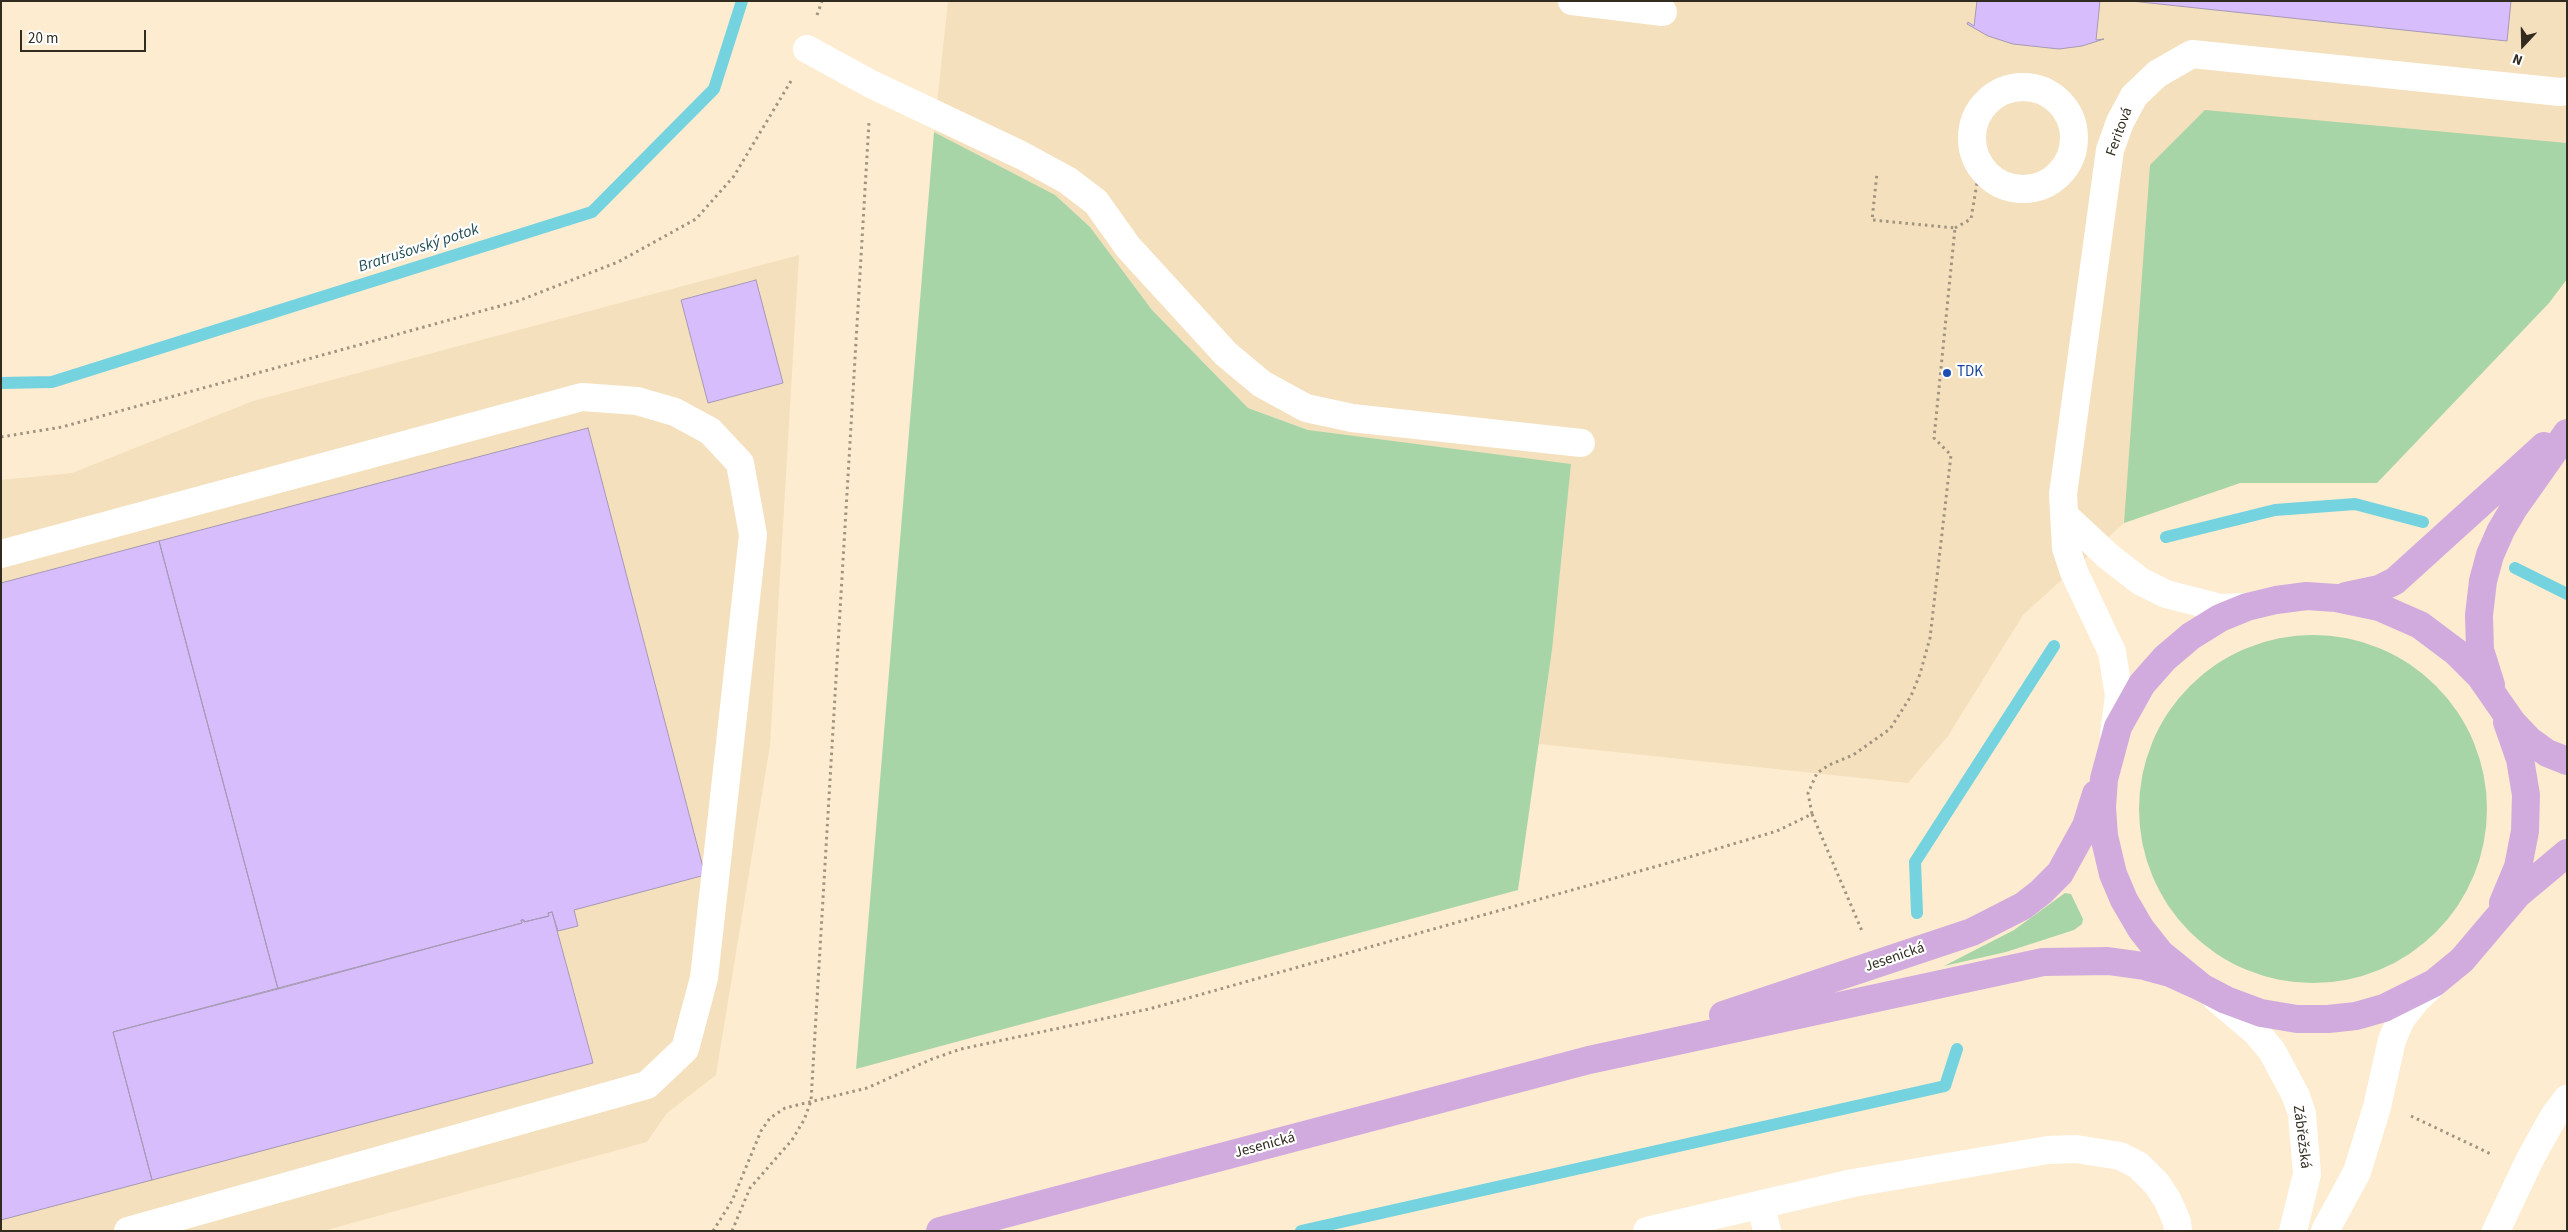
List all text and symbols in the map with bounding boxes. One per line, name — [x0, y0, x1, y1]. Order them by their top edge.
scale bar — [22, 20, 149, 52]
north arrow — [2498, 20, 2548, 70]
text: 20 m — [28, 28, 58, 49]
text: N — [2510, 48, 2526, 70]
street label: Feritová — [2103, 105, 2137, 159]
water label: Bratrušovský potok — [356, 220, 482, 278]
place label: TDK — [1957, 364, 1983, 382]
marker: TDK — [1941, 367, 1953, 379]
street label: Jesenická — [1863, 939, 1927, 977]
street label: Zábřežská — [2288, 1104, 2314, 1170]
street label: Jesenická — [1233, 1129, 1297, 1163]

